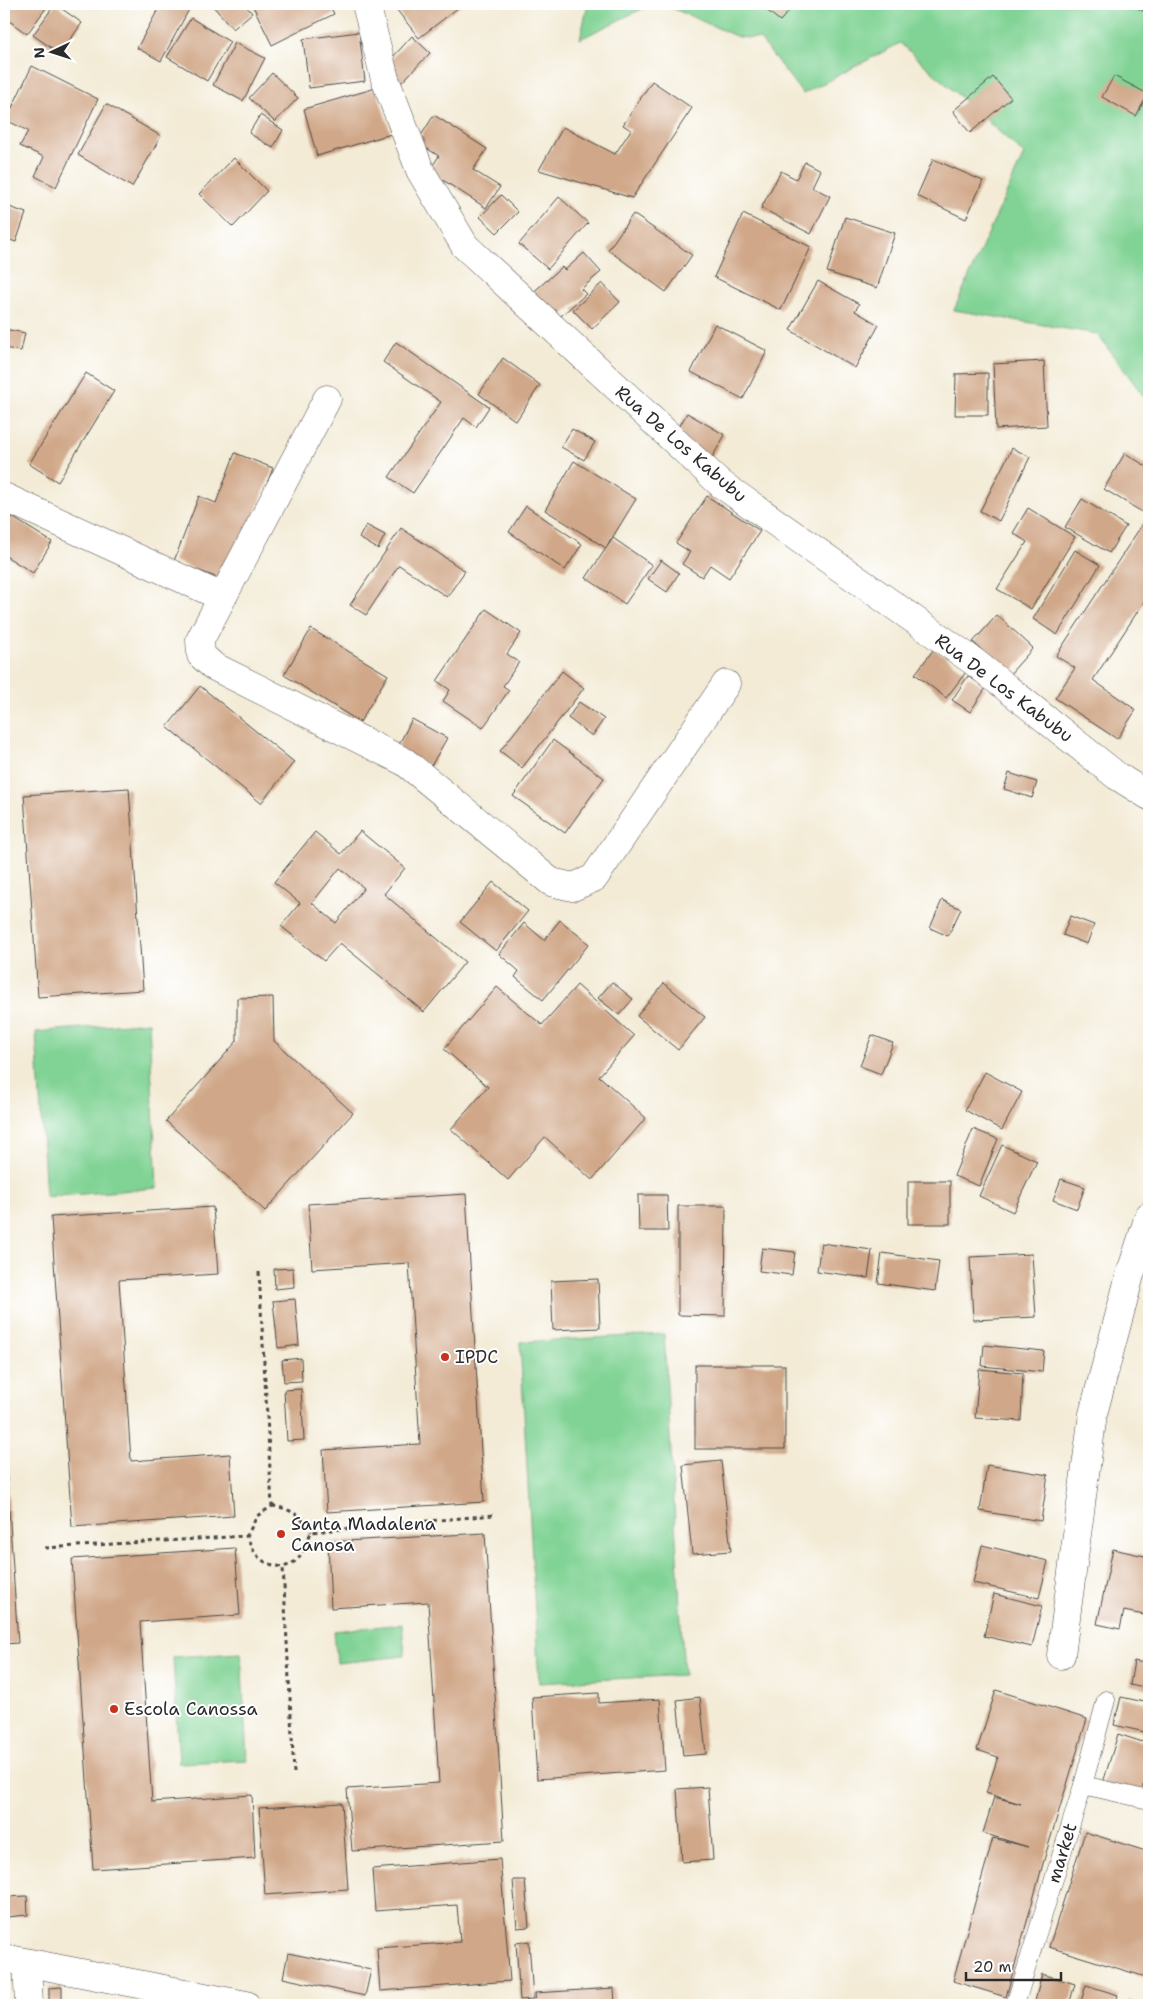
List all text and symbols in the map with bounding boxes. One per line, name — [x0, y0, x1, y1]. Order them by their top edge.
north arrow — [28, 28, 78, 78]
text: N — [30, 47, 48, 59]
street label: Rua De Los Kabubu — [610, 380, 752, 508]
street label: Rua De Los Kabubu — [930, 628, 1078, 748]
place label: IPDC — [455, 1345, 498, 1369]
marker: IPDC — [439, 1351, 451, 1363]
place label: Santa Madalena Canosa — [291, 1512, 436, 1557]
marker: Santa Madalena Canosa — [275, 1528, 287, 1540]
place label: Escola Canossa — [124, 1697, 258, 1721]
marker: Escola Canossa — [108, 1703, 120, 1715]
street label: market — [1041, 1820, 1083, 1886]
scale bar — [966, 1949, 1060, 1981]
text: 20 m — [973, 1957, 1012, 1977]

